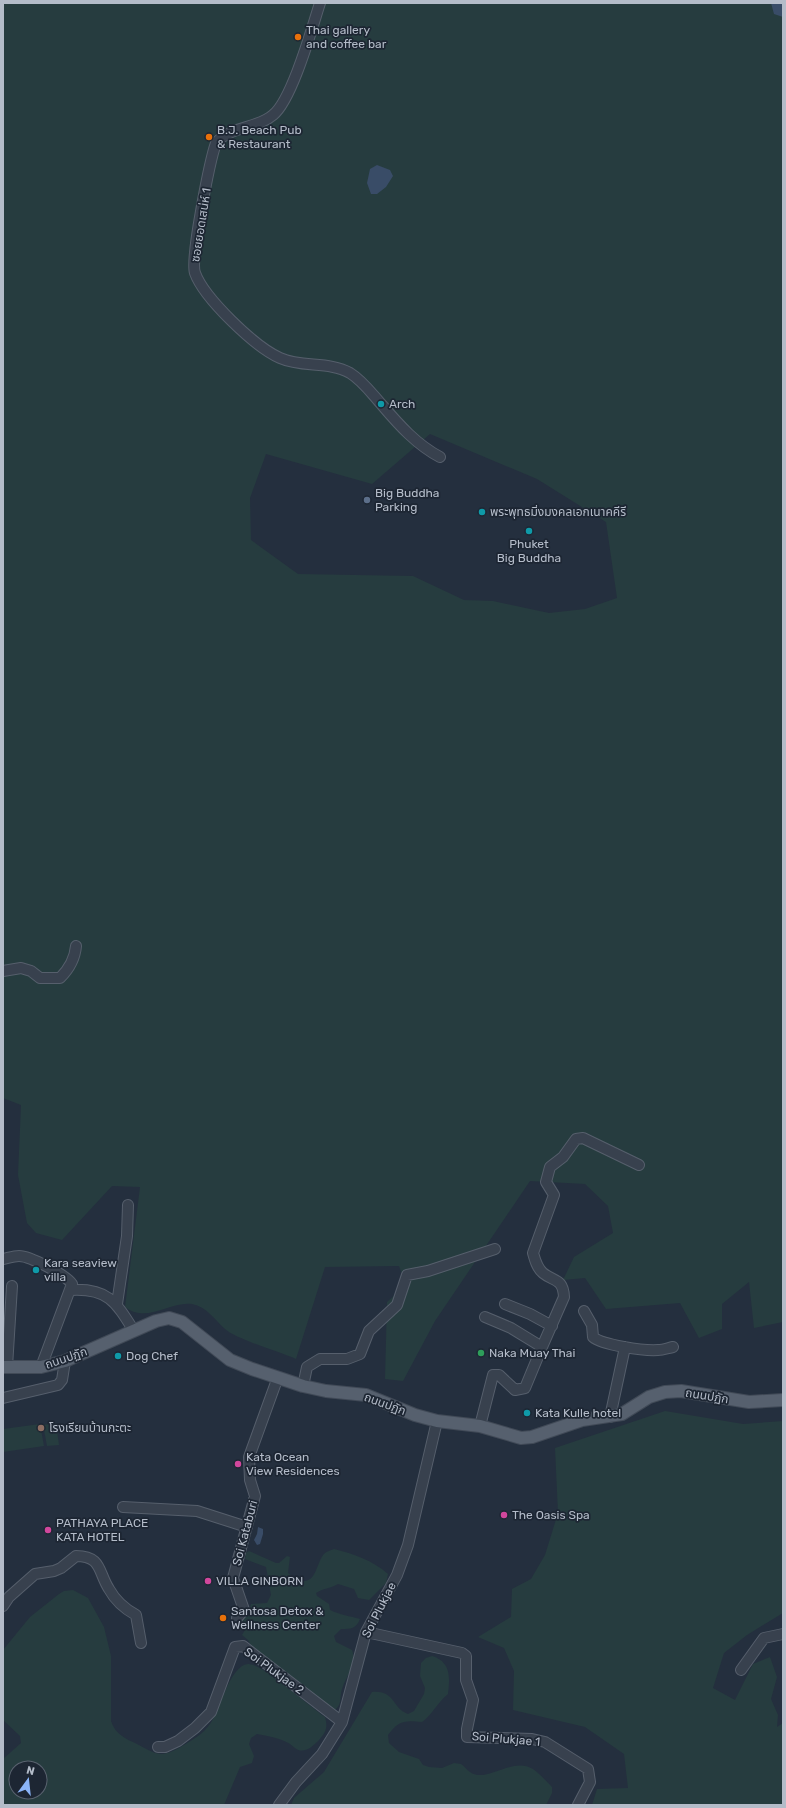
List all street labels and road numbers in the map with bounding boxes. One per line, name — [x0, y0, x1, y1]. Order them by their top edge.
street label: ซอยยอดเสน่ห์ 1 — [188, 187, 214, 263]
street label: ถนนปฏัก — [43, 1344, 89, 1372]
street label: ถนนปฏัก — [684, 1386, 730, 1406]
street label: ถนนปฏัก — [362, 1390, 408, 1418]
street label: Soi Kataburi — [230, 1499, 260, 1567]
street label: Soi Plukjae — [359, 1580, 399, 1640]
street label: Soi Plukjae 2 — [241, 1645, 307, 1697]
street label: Soi Plukjae 1 — [471, 1729, 541, 1749]

